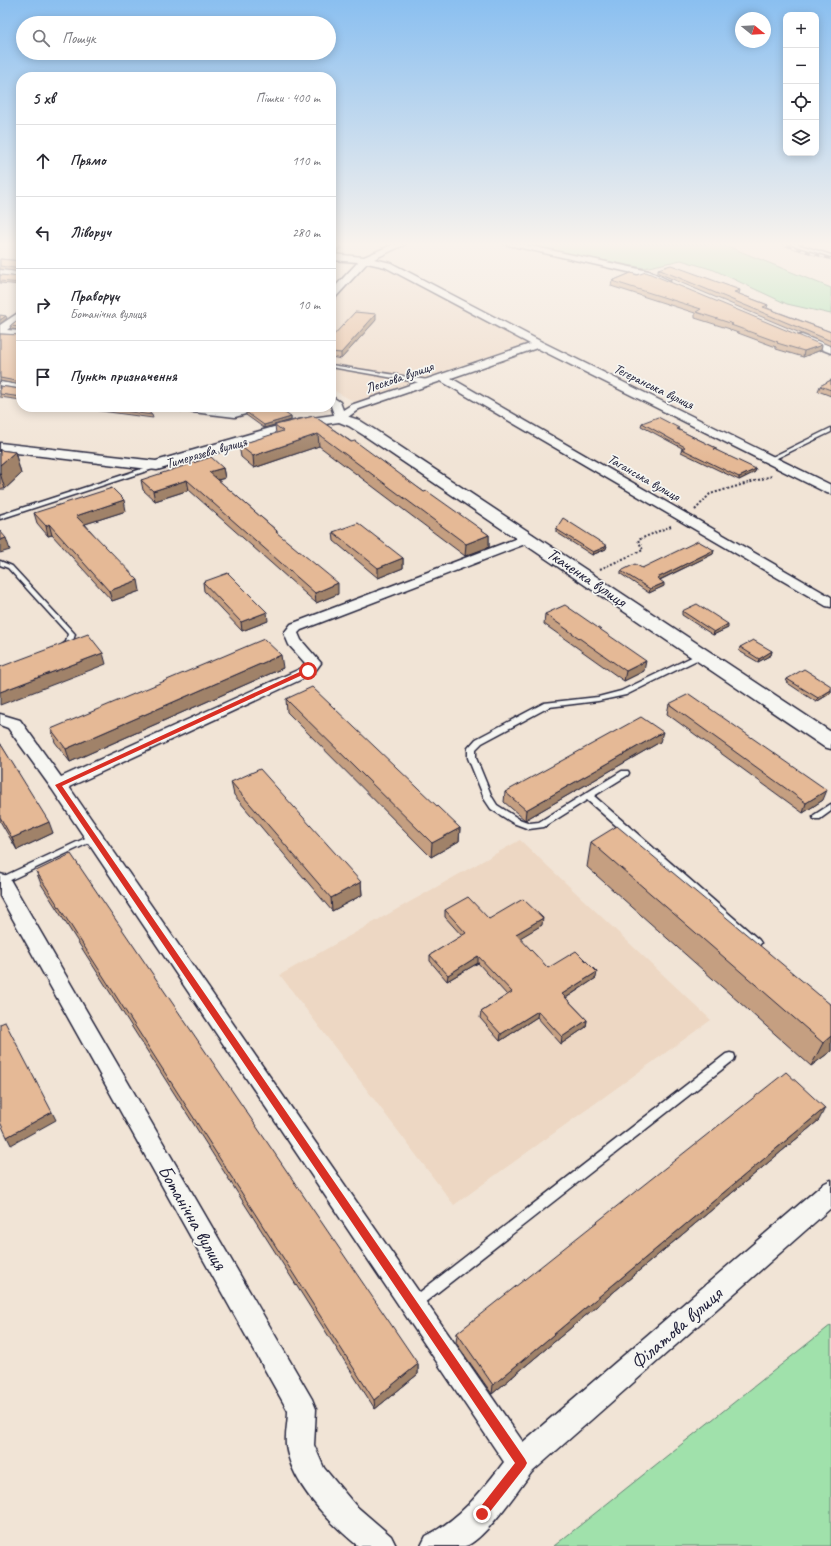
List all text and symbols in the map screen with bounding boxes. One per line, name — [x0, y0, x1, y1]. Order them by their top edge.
north arrow — [735, 12, 771, 48]
map controls — [783, 12, 819, 156]
button: + — [783, 12, 819, 48]
search box — [16, 16, 336, 60]
icon: search — [30, 27, 52, 49]
text: Пошук — [62, 29, 95, 48]
button: − — [783, 48, 819, 84]
button: locate — [783, 84, 819, 120]
text: 5 хв — [32, 88, 55, 109]
text: Пішки · 400 m — [256, 90, 320, 106]
button: layers — [783, 120, 819, 156]
icon: ahead — [32, 150, 54, 172]
text: Прямо — [70, 151, 106, 170]
text: 110 m — [292, 153, 320, 169]
icon: left — [32, 222, 54, 244]
text: Ліворуч — [70, 223, 111, 242]
text: 280 m — [292, 225, 320, 241]
text: Праворуч — [70, 287, 119, 306]
icon: right — [32, 294, 54, 316]
text: 10 m — [298, 297, 320, 313]
text: Ботанічна вулиця — [70, 306, 146, 322]
street label: Лескова вулиця — [363, 358, 437, 397]
street label: Тегеранська вулиця — [611, 360, 697, 414]
icon: arrive — [32, 366, 54, 388]
text: Пункт призначення — [70, 367, 177, 386]
street label: Тимерязєва вулиця — [164, 433, 250, 472]
street label: Таганська вулиця — [605, 450, 684, 506]
street label: Ткаченка вулиця — [543, 543, 632, 612]
route start — [299, 662, 317, 680]
street label: Ботанічна вулиця — [152, 1160, 233, 1275]
street label: Філатова вулиця — [625, 1280, 729, 1375]
route end — [473, 1505, 491, 1523]

